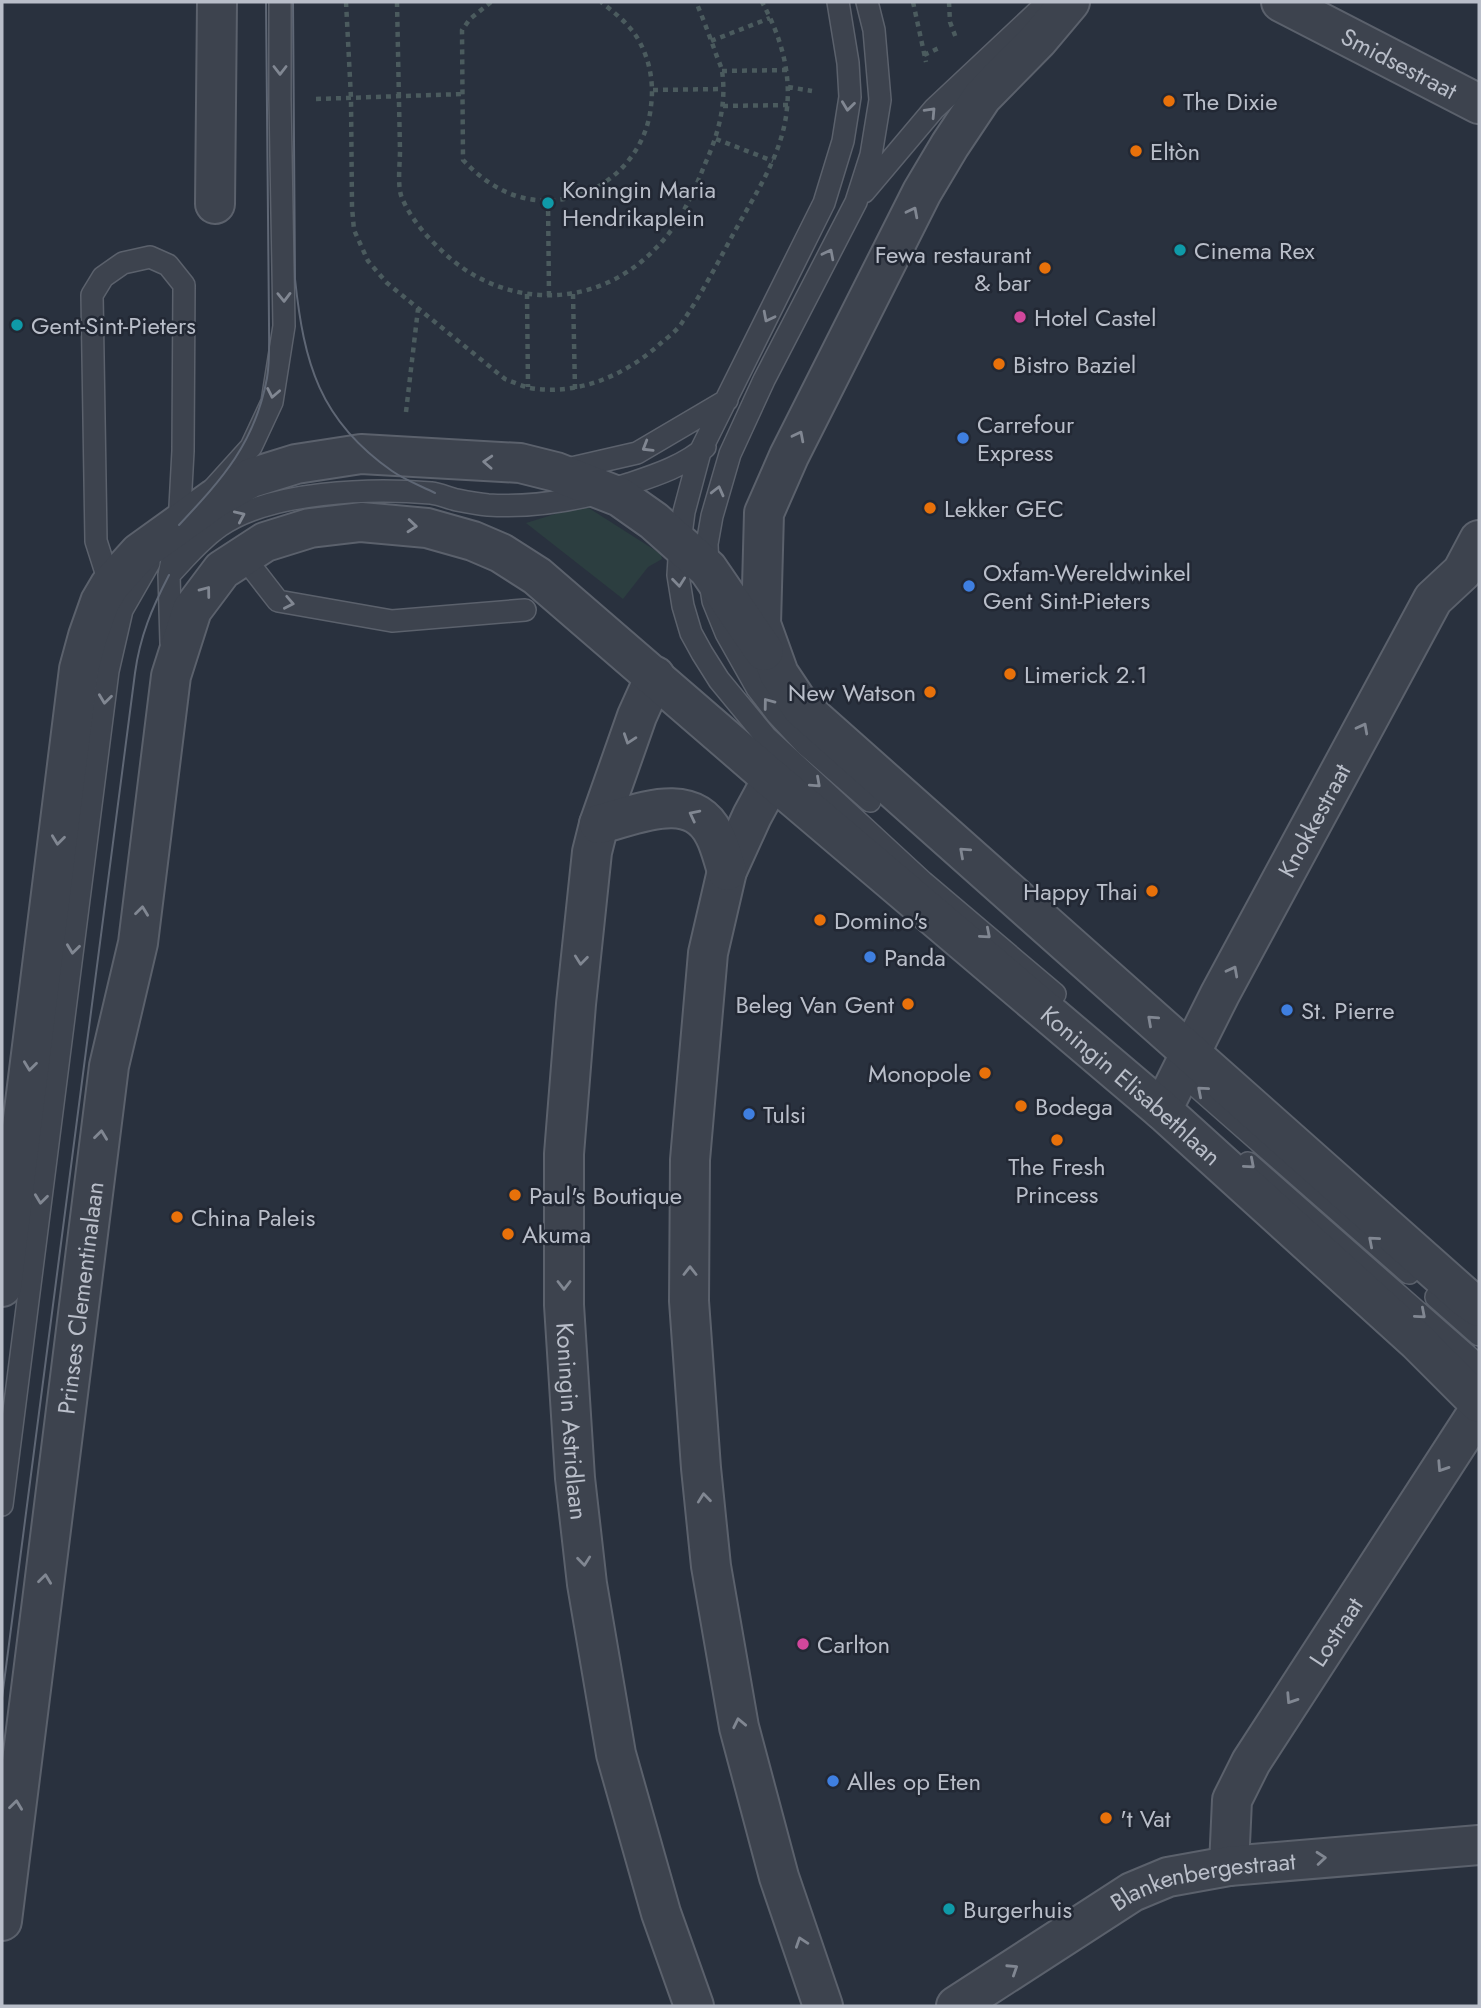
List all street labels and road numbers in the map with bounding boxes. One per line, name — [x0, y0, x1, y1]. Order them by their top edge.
street label: Smidsestraat — [1335, 18, 1464, 108]
street label: Knokkestraat — [1269, 757, 1359, 884]
street label: Koningin Elisabethlaan — [1033, 997, 1229, 1173]
street label: Prinses Clementinalaan — [48, 1179, 112, 1416]
street label: Koningin Astridlaan — [548, 1321, 597, 1522]
street label: Lostraat — [1300, 1590, 1371, 1673]
street label: Blankenbergestraat — [1103, 1843, 1297, 1919]

